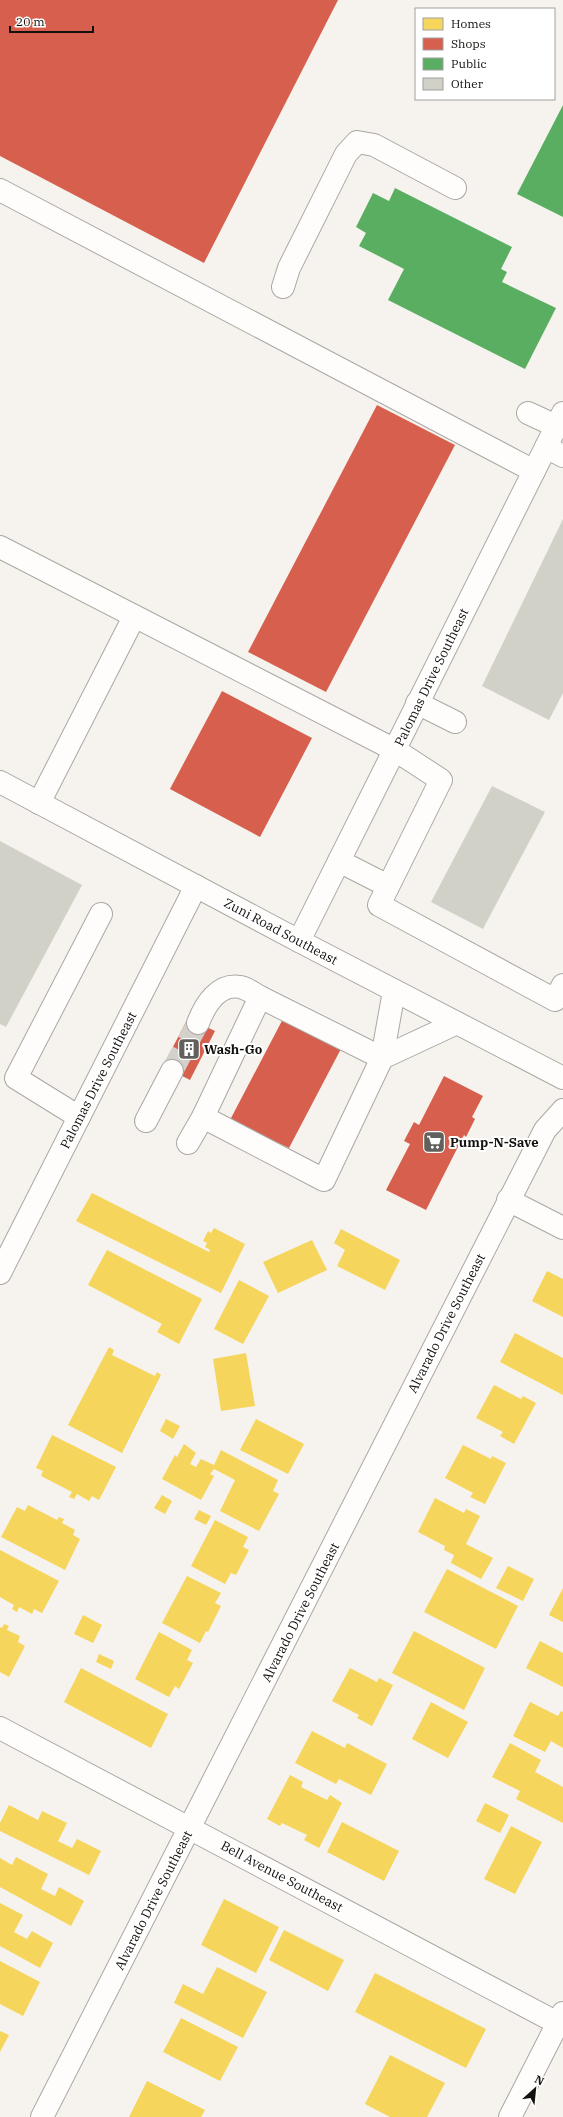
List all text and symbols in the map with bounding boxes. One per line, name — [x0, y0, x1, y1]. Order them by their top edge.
scale bar — [10, 8, 93, 34]
legend — [415, 8, 555, 100]
text: 20 m — [16, 14, 45, 29]
text: Homes — [451, 16, 491, 31]
text: Shops — [451, 36, 486, 51]
text: Public — [451, 56, 487, 71]
text: Other — [451, 76, 484, 91]
street label: Palomas Drive Southeast — [391, 605, 473, 749]
street label: Zuni Road Southeast — [221, 894, 341, 969]
street label: Palomas Drive Southeast — [56, 1008, 141, 1152]
building icon: Wash-Go — [176, 1036, 202, 1062]
place label: Wash-Go — [204, 1041, 263, 1058]
supermarket icon: Pump-N-Save — [421, 1129, 447, 1155]
place label: Pump-N-Save — [450, 1134, 539, 1151]
street label: Alvarado Drive Southeast — [404, 1250, 489, 1396]
street label: Alvarado Drive Southeast — [258, 1539, 343, 1685]
street label: Alvarado Drive Southeast — [111, 1827, 196, 1973]
street label: Bell Avenue Southeast — [218, 1837, 346, 1916]
north arrow — [515, 2069, 555, 2109]
text: N — [532, 2072, 547, 2088]

